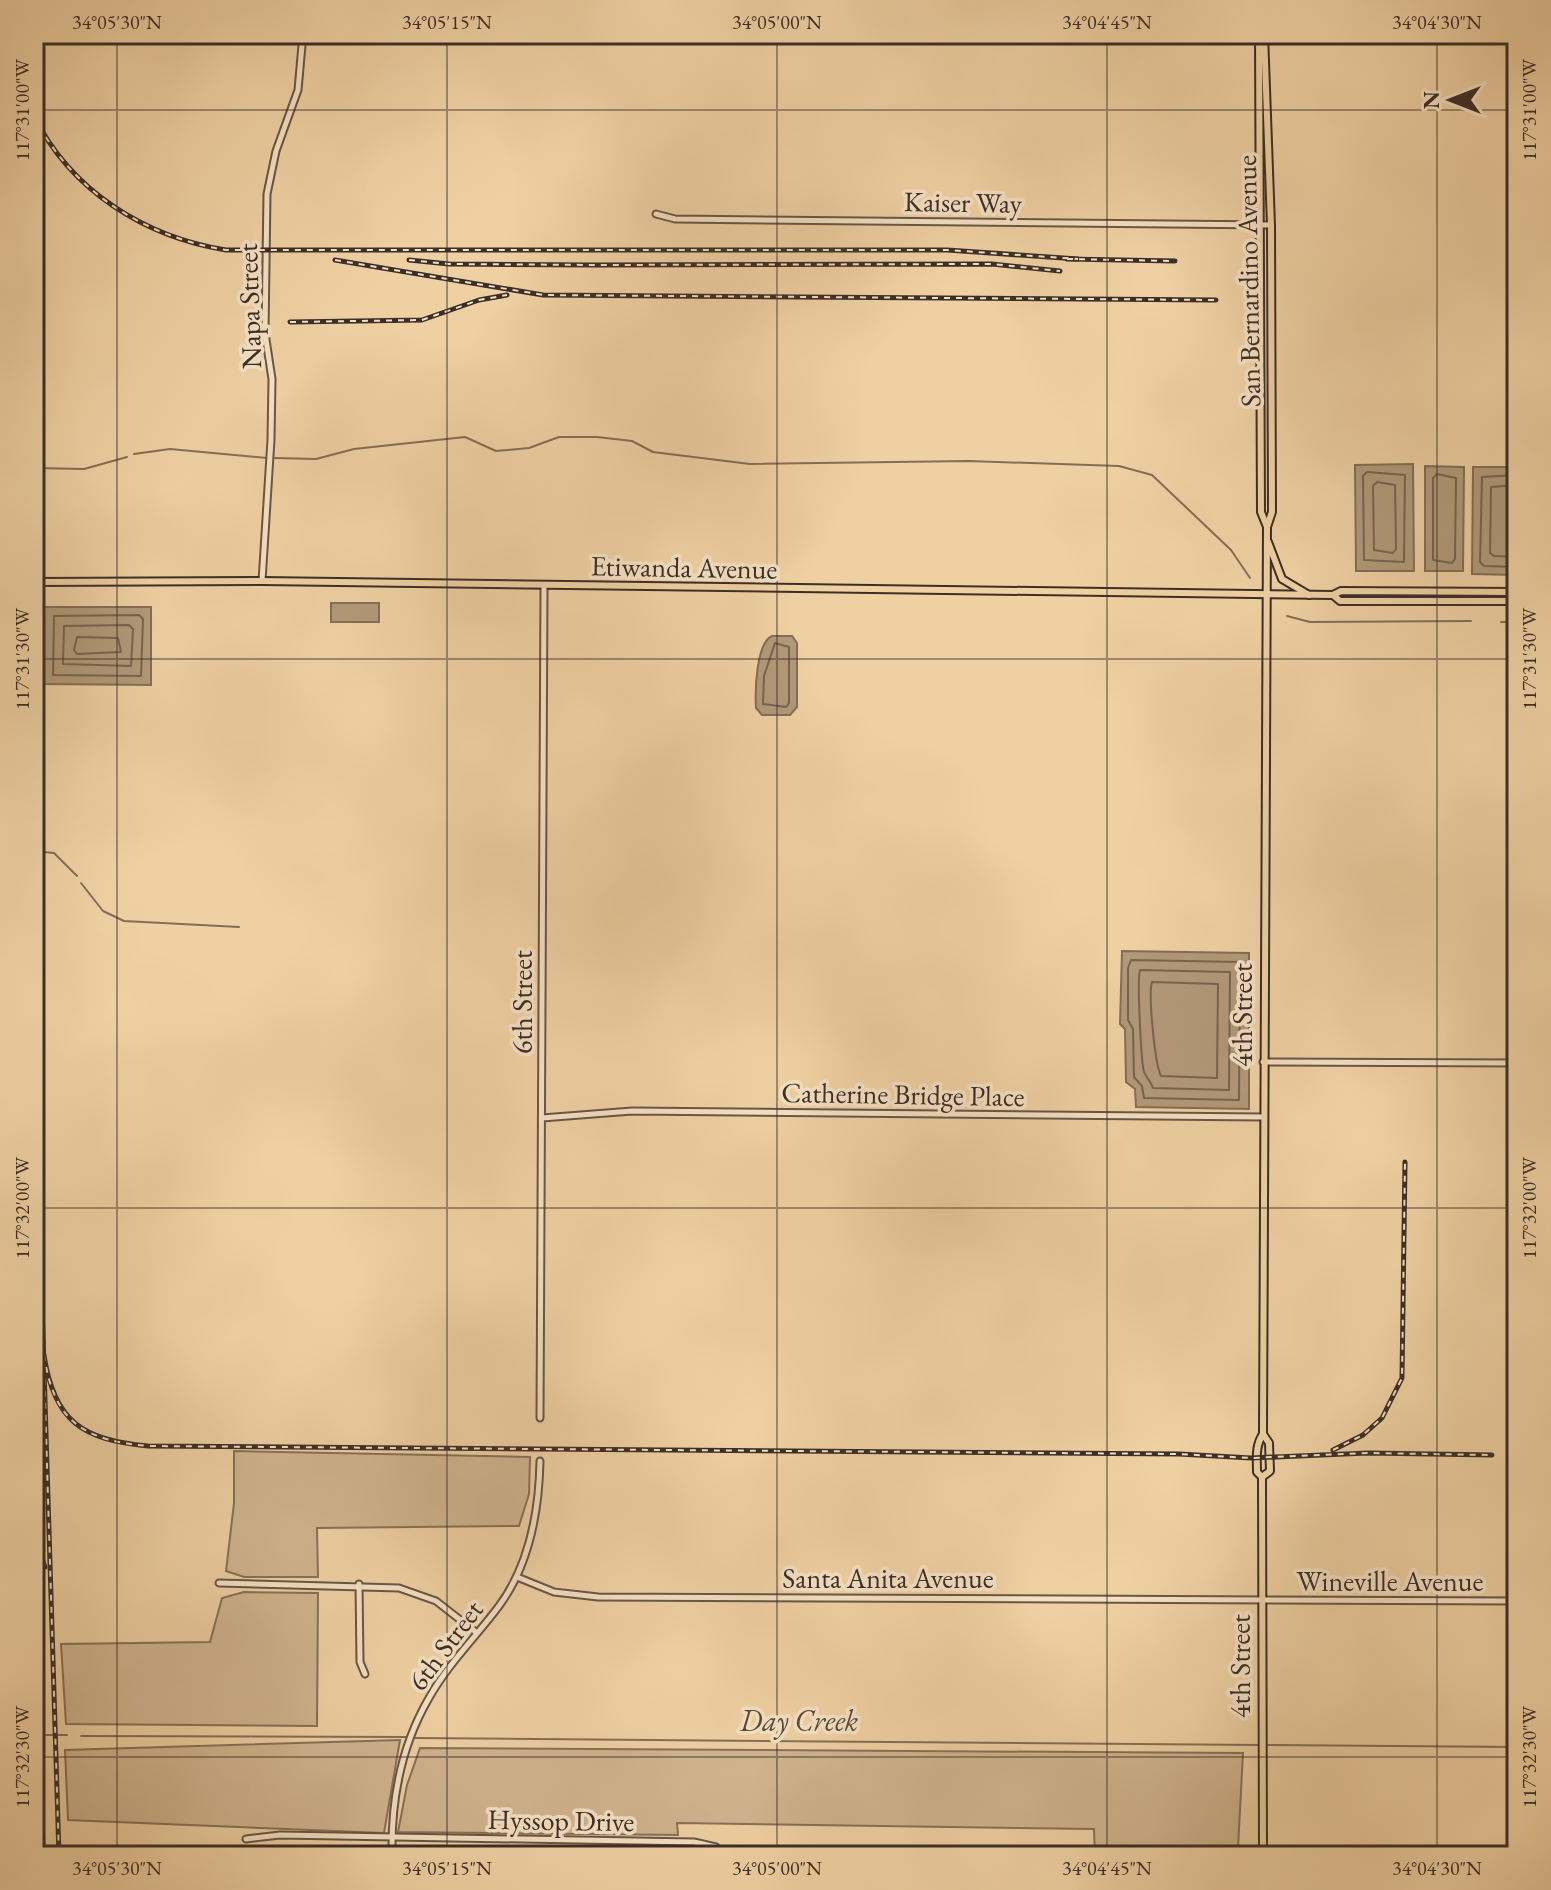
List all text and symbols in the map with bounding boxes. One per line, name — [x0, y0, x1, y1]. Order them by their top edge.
text: 34°05'30"N — [72, 9, 162, 35]
text: 34°05'15"N — [402, 9, 492, 35]
text: 34°05'00"N — [732, 9, 822, 35]
text: 34°04'45"N — [1062, 9, 1152, 35]
text: 34°04'30"N — [1392, 9, 1482, 35]
text: 117°31'00"W — [9, 58, 35, 161]
text: 117°31'00"W — [1516, 58, 1542, 161]
north arrow — [1411, 60, 1491, 140]
text: N — [1417, 91, 1446, 109]
street label: San Bernardino Avenue — [1228, 155, 1268, 407]
street label: Kaiser Way — [904, 183, 1023, 221]
street label: Napa Street — [229, 242, 269, 369]
street label: Etiwanda Avenue — [590, 547, 778, 587]
text: 117°31'30"W — [9, 607, 35, 710]
text: 117°31'30"W — [1516, 607, 1542, 710]
street label: 6th Street — [504, 950, 540, 1054]
street label: 4th Street — [1224, 963, 1260, 1067]
street label: Catherine Bridge Place — [781, 1074, 1025, 1114]
text: 117°32'00"W — [9, 1156, 35, 1259]
text: 117°32'00"W — [1516, 1156, 1542, 1259]
street label: Santa Anita Avenue — [782, 1560, 994, 1596]
street label: Wineville Avenue — [1296, 1563, 1484, 1599]
street label: 6th Street — [399, 1593, 491, 1697]
street label: 4th Street — [1222, 1614, 1258, 1718]
water label: Day Creek — [739, 1701, 859, 1740]
text: 117°32'30"W — [9, 1705, 35, 1808]
text: 117°32'30"W — [1516, 1705, 1542, 1808]
street label: Hyssop Drive — [487, 1801, 635, 1839]
text: 34°05'30"N — [72, 1855, 162, 1881]
text: 34°05'15"N — [402, 1855, 492, 1881]
text: 34°05'00"N — [732, 1855, 822, 1881]
text: 34°04'45"N — [1062, 1855, 1152, 1881]
text: 34°04'30"N — [1392, 1855, 1482, 1881]

